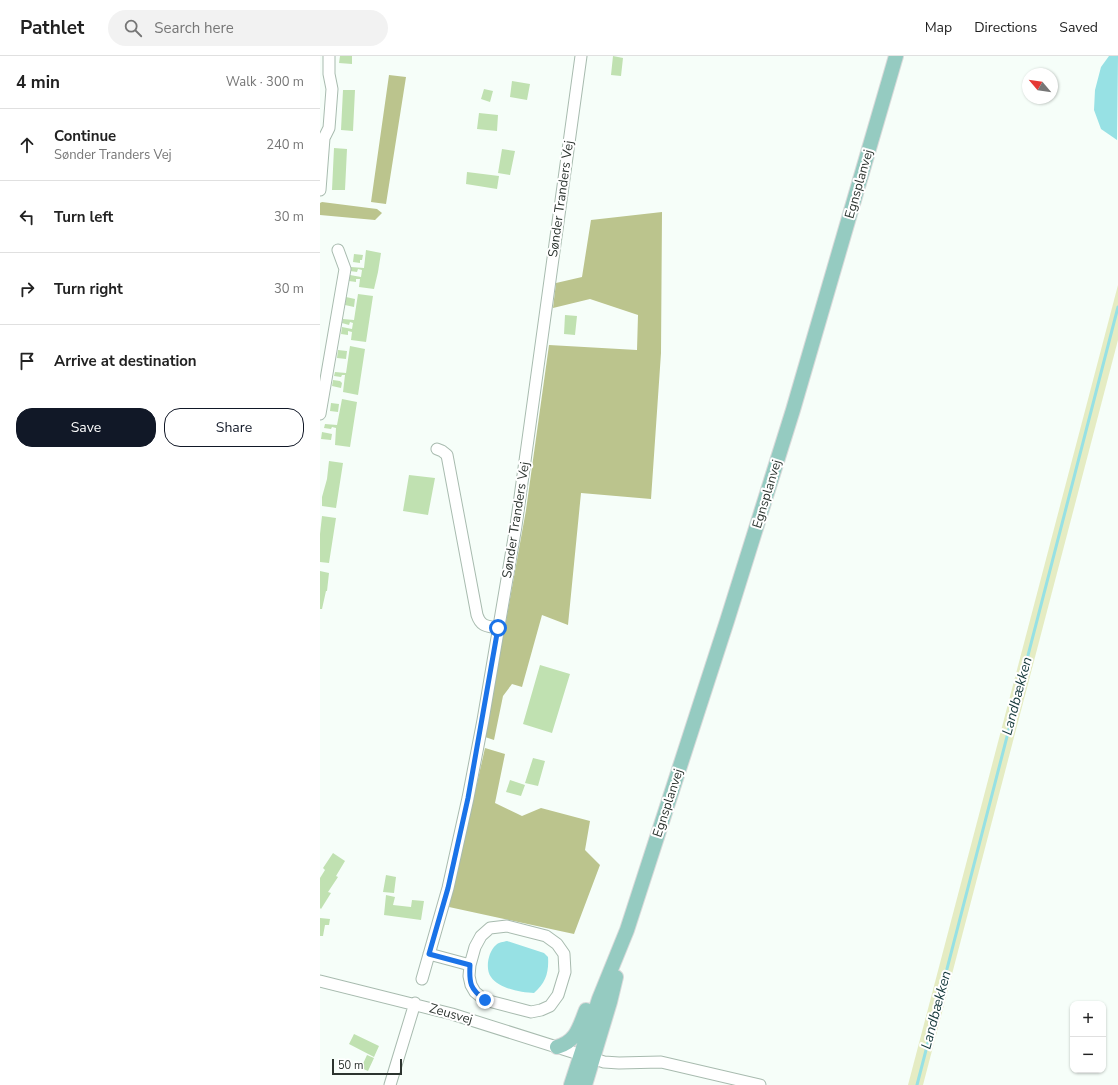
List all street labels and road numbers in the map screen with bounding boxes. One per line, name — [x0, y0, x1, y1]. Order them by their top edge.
street label: Sønder Tranders Vej — [544, 139, 578, 259]
street label: Egnsplanvej — [841, 147, 877, 221]
street label: Egnsplanvej — [748, 457, 786, 531]
street label: Sønder Tranders Vej — [498, 460, 534, 580]
street label: Egnsplanvej — [648, 766, 688, 840]
street label: Zeusvej — [427, 999, 475, 1029]

